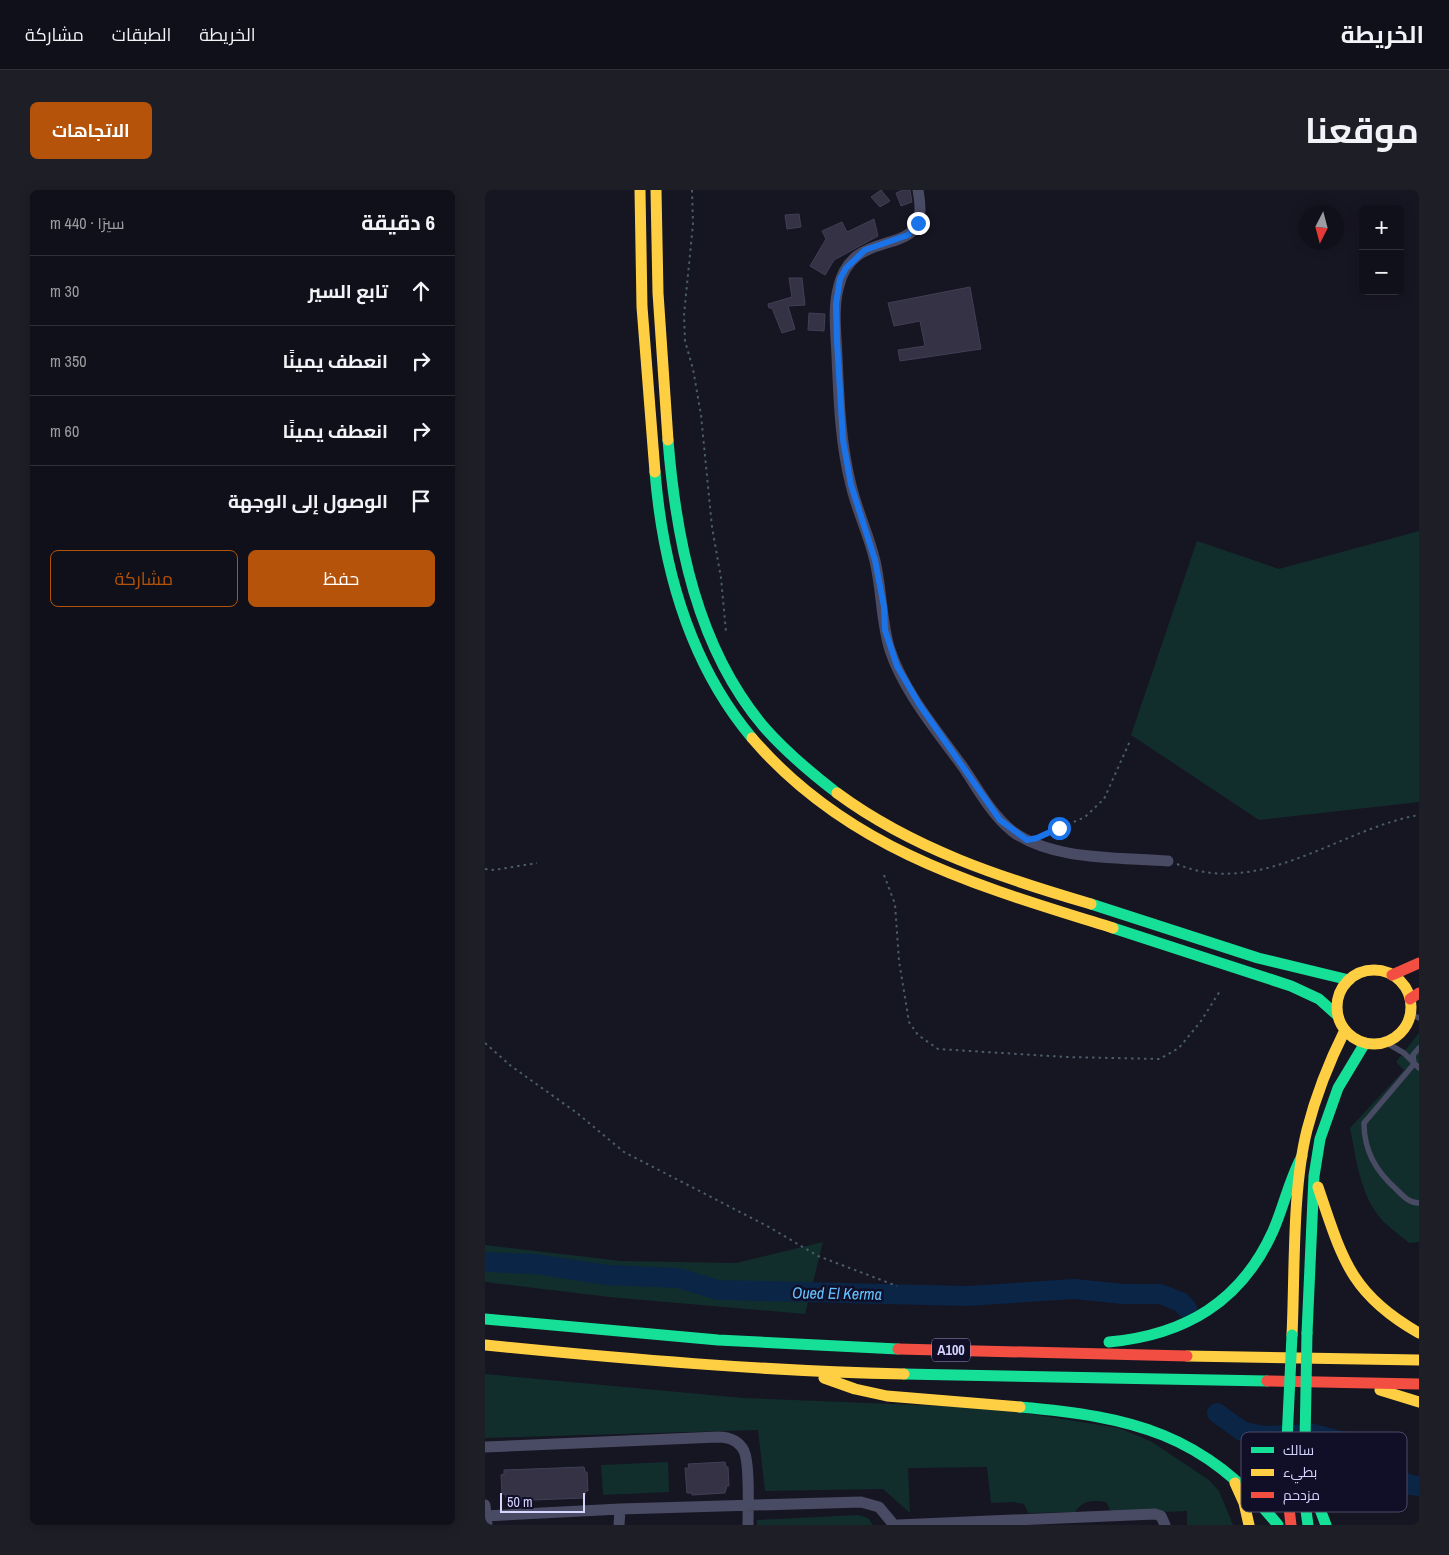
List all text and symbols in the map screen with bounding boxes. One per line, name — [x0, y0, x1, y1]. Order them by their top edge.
text: الخريطة — [1341, 18, 1424, 50]
text: مشاركة — [25, 22, 84, 47]
text: الطبقات — [112, 22, 171, 47]
text: الخريطة — [199, 22, 256, 47]
button: الاتجاهات — [30, 102, 152, 159]
text: موقعنا — [1305, 107, 1419, 154]
north arrow — [1299, 205, 1344, 250]
map controls — [1359, 205, 1404, 295]
button: + — [1359, 205, 1404, 250]
text: 6 دقيقة — [361, 208, 435, 237]
text: سيرًا · 440 m — [50, 212, 124, 234]
route end — [907, 212, 930, 235]
button: − — [1359, 250, 1404, 295]
icon: ahead — [407, 277, 435, 305]
text: تابع السير — [308, 278, 388, 304]
text: 30 m — [50, 280, 79, 302]
icon: right — [407, 347, 435, 375]
text: انعطف يمينًا — [282, 348, 388, 374]
text: 350 m — [50, 350, 86, 372]
icon: right — [407, 417, 435, 445]
text: انعطف يمينًا — [282, 418, 388, 444]
text: 60 m — [50, 420, 79, 442]
icon: arrive — [407, 487, 435, 515]
text: الوصول إلى الوجهة — [228, 488, 388, 514]
button: مشاركة — [50, 550, 238, 607]
button: حفظ — [248, 550, 435, 607]
route start — [1048, 817, 1071, 840]
water label: Oued El Kerma — [792, 1281, 882, 1305]
road number: A100 — [932, 1338, 970, 1362]
legend — [1241, 1432, 1407, 1512]
text: سالك — [1283, 1441, 1314, 1459]
text: بطيء — [1283, 1463, 1317, 1484]
text: مزدحم — [1283, 1486, 1320, 1505]
scale bar — [500, 1490, 585, 1513]
text: 50 m — [507, 1493, 533, 1511]

